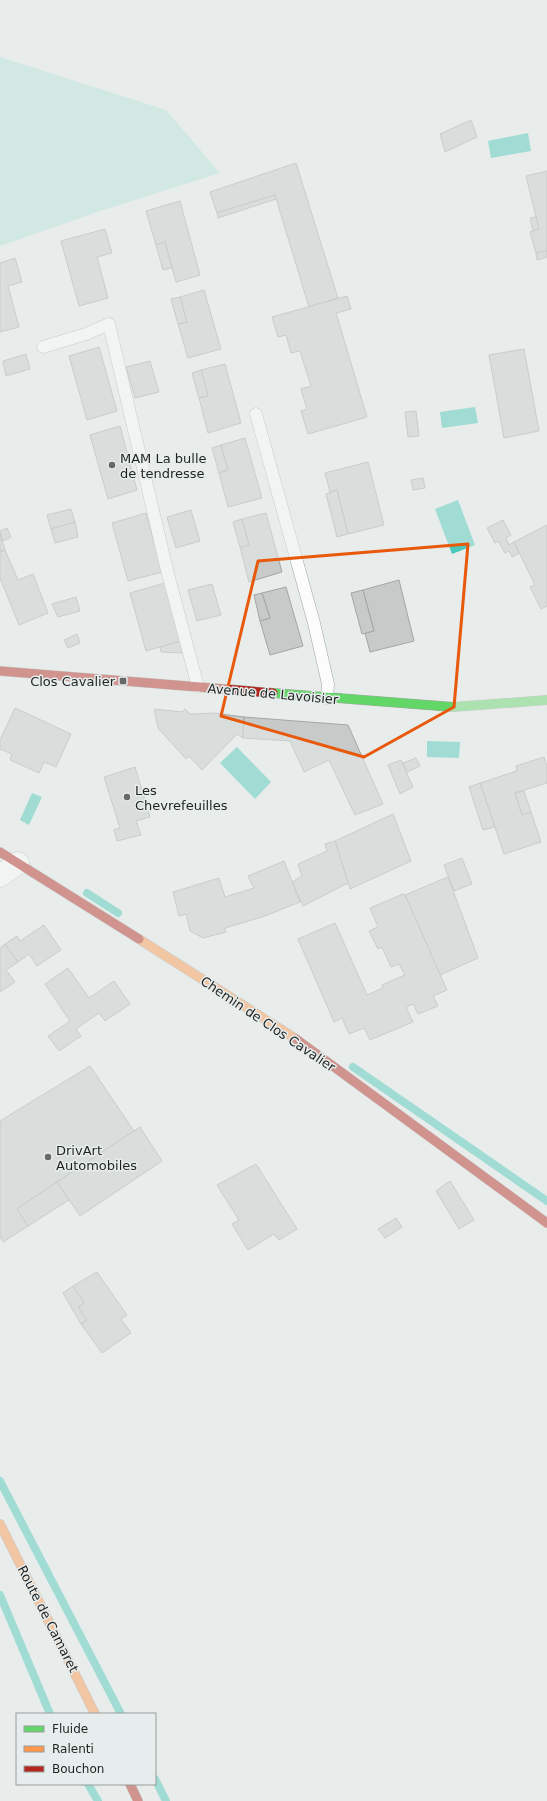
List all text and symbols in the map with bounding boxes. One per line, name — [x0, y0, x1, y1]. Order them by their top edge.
place label: MAM La bulle de tendresse — [120, 451, 207, 481]
marker: MAM La bulle de tendresse — [107, 460, 117, 470]
place label: Clos Cavalier — [30, 674, 116, 689]
marker: Clos Cavalier — [118, 676, 128, 686]
street label: Avenue de Lavoisier — [207, 681, 340, 707]
place label: Les Chevrefeuilles — [135, 783, 228, 813]
marker: Les Chevrefeuilles — [122, 792, 132, 802]
street label: Chemin de Clos Cavalier — [198, 973, 339, 1075]
place label: DrivArt Automobiles — [56, 1143, 137, 1173]
marker: DrivArt Automobiles — [43, 1152, 53, 1162]
street label: Route de Camaret — [15, 1563, 81, 1675]
legend — [16, 1713, 156, 1785]
text: Fluide — [52, 1722, 88, 1736]
text: Ralenti — [52, 1742, 94, 1756]
text: Bouchon — [52, 1762, 104, 1776]

